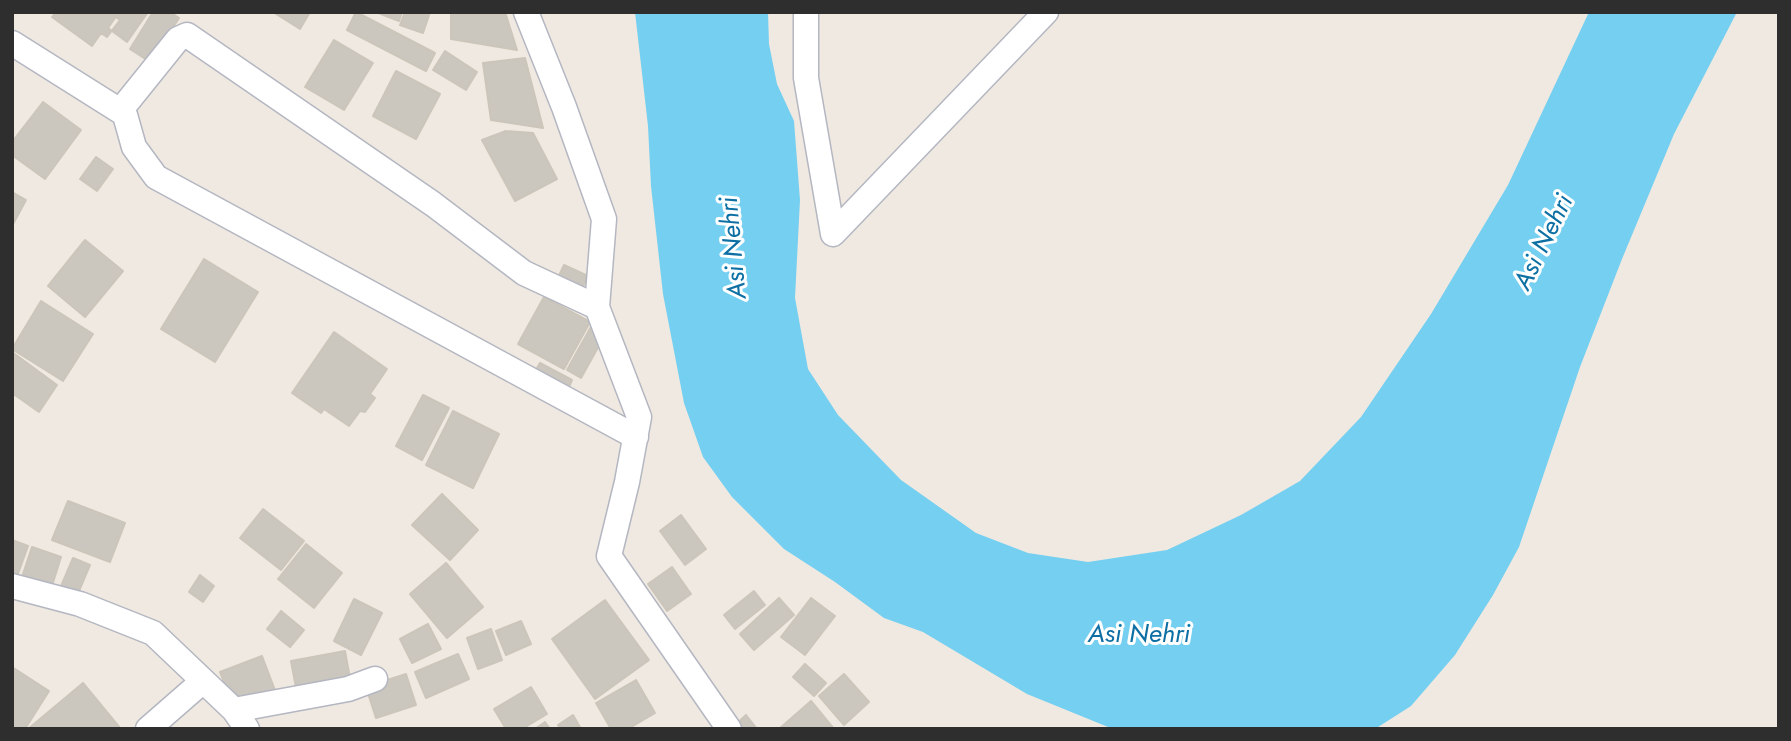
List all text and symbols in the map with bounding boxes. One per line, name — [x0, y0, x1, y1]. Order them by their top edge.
water label: Asi Nehri — [1509, 190, 1581, 296]
water label: Asi Nehri — [715, 196, 755, 300]
water label: Asi Nehri — [1088, 620, 1190, 652]

